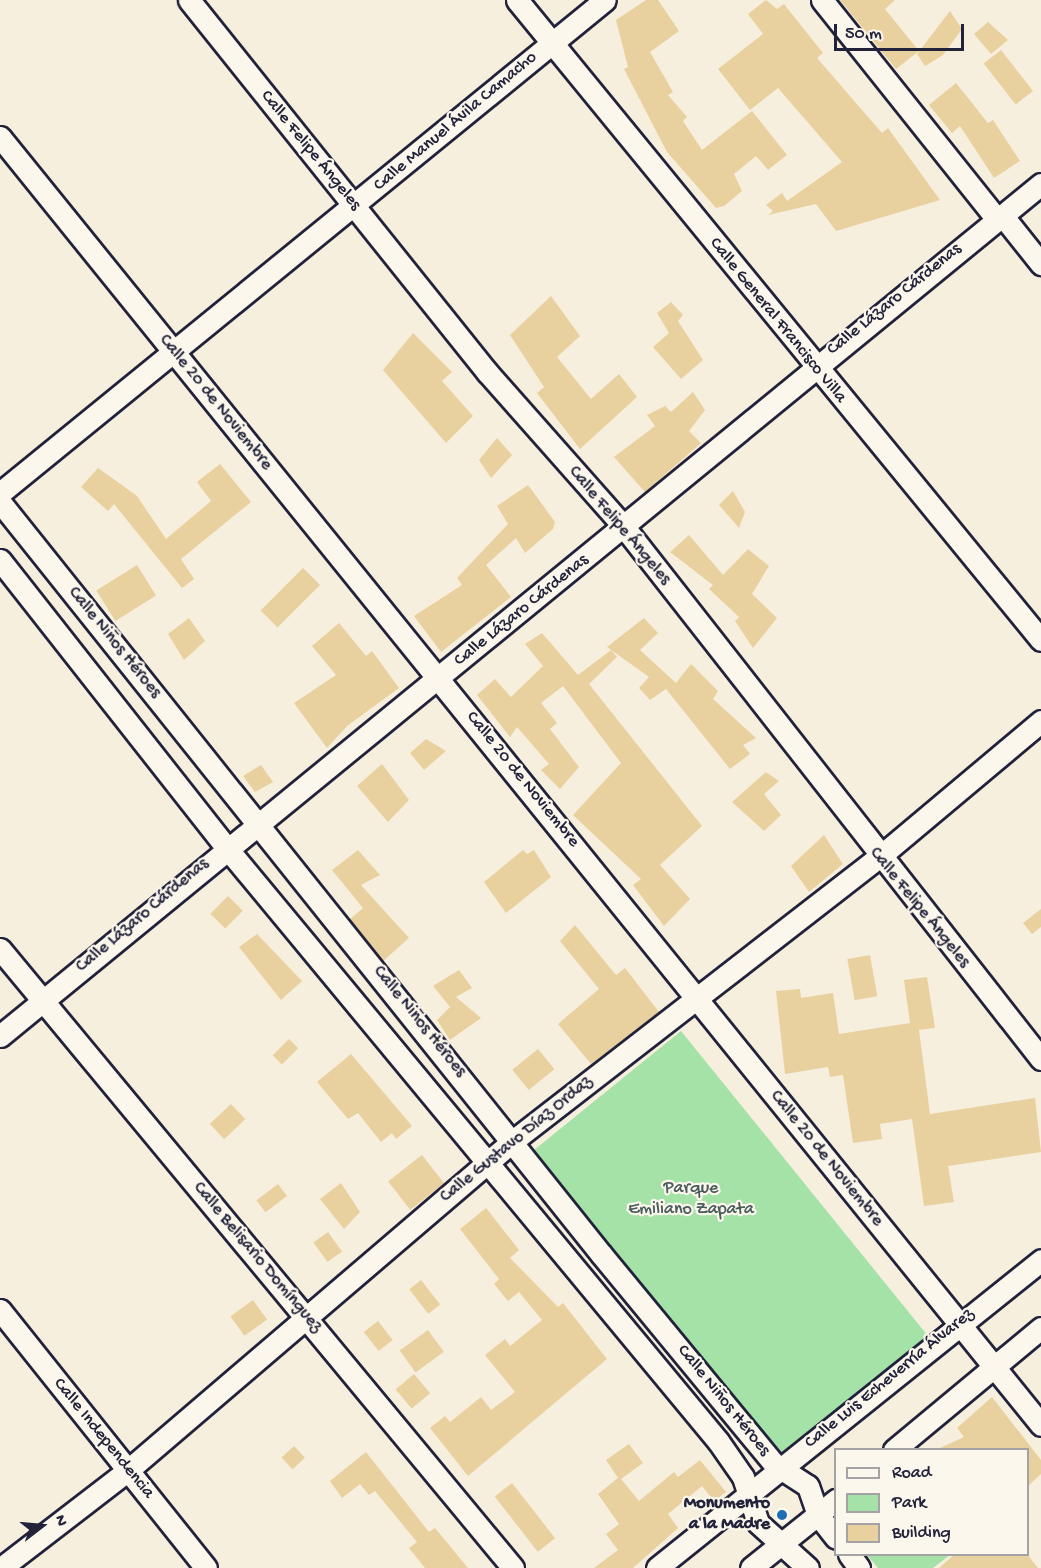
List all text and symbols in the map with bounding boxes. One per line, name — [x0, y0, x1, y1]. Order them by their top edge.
scale bar — [837, 12, 968, 50]
text: 50 m — [845, 24, 882, 45]
street label: Calle Manuel Ávila Camacho — [370, 47, 542, 197]
street label: Calle Felipe Ángeles — [255, 86, 365, 216]
street label: Calle General Francisco Villa — [704, 234, 850, 408]
street label: Calle Lázaro Cárdenas — [823, 239, 967, 361]
street label: Calle 20 de Noviembre — [153, 331, 277, 475]
street label: Calle Felipe Ángeles — [563, 462, 675, 590]
street label: Calle Lázaro Cárdenas — [450, 550, 594, 672]
street label: Calle Niños Héroes — [63, 583, 165, 703]
street label: Calle 20 de Noviembre — [460, 708, 584, 852]
street label: Calle Felipe Ángeles — [864, 843, 974, 973]
street label: Calle Lázaro Cárdenas — [72, 854, 214, 978]
street label: Calle Niños Héroes — [368, 962, 470, 1082]
street label: Calle Gustavo Díaz Ordaz — [436, 1072, 598, 1208]
street label: Calle 20 de Noviembre — [764, 1087, 888, 1231]
street label: Calle Belisario Domínguez — [188, 1178, 326, 1338]
park label: Parque Emiliano Zapata — [628, 1179, 754, 1222]
street label: Calle Luis Echeverría Álvarez — [801, 1304, 979, 1454]
street label: Calle Niños Héroes — [672, 1341, 774, 1461]
street label: Calle Independencia — [48, 1374, 158, 1504]
legend — [834, 1448, 1029, 1556]
text: Road — [892, 1463, 931, 1484]
text: Park — [892, 1493, 926, 1514]
place label: Monumento a la Madre — [684, 1494, 770, 1537]
north arrow — [12, 1496, 72, 1556]
marker: Monumento a la Madre — [775, 1508, 789, 1522]
text: N — [49, 1513, 70, 1529]
text: Building — [892, 1523, 951, 1544]

